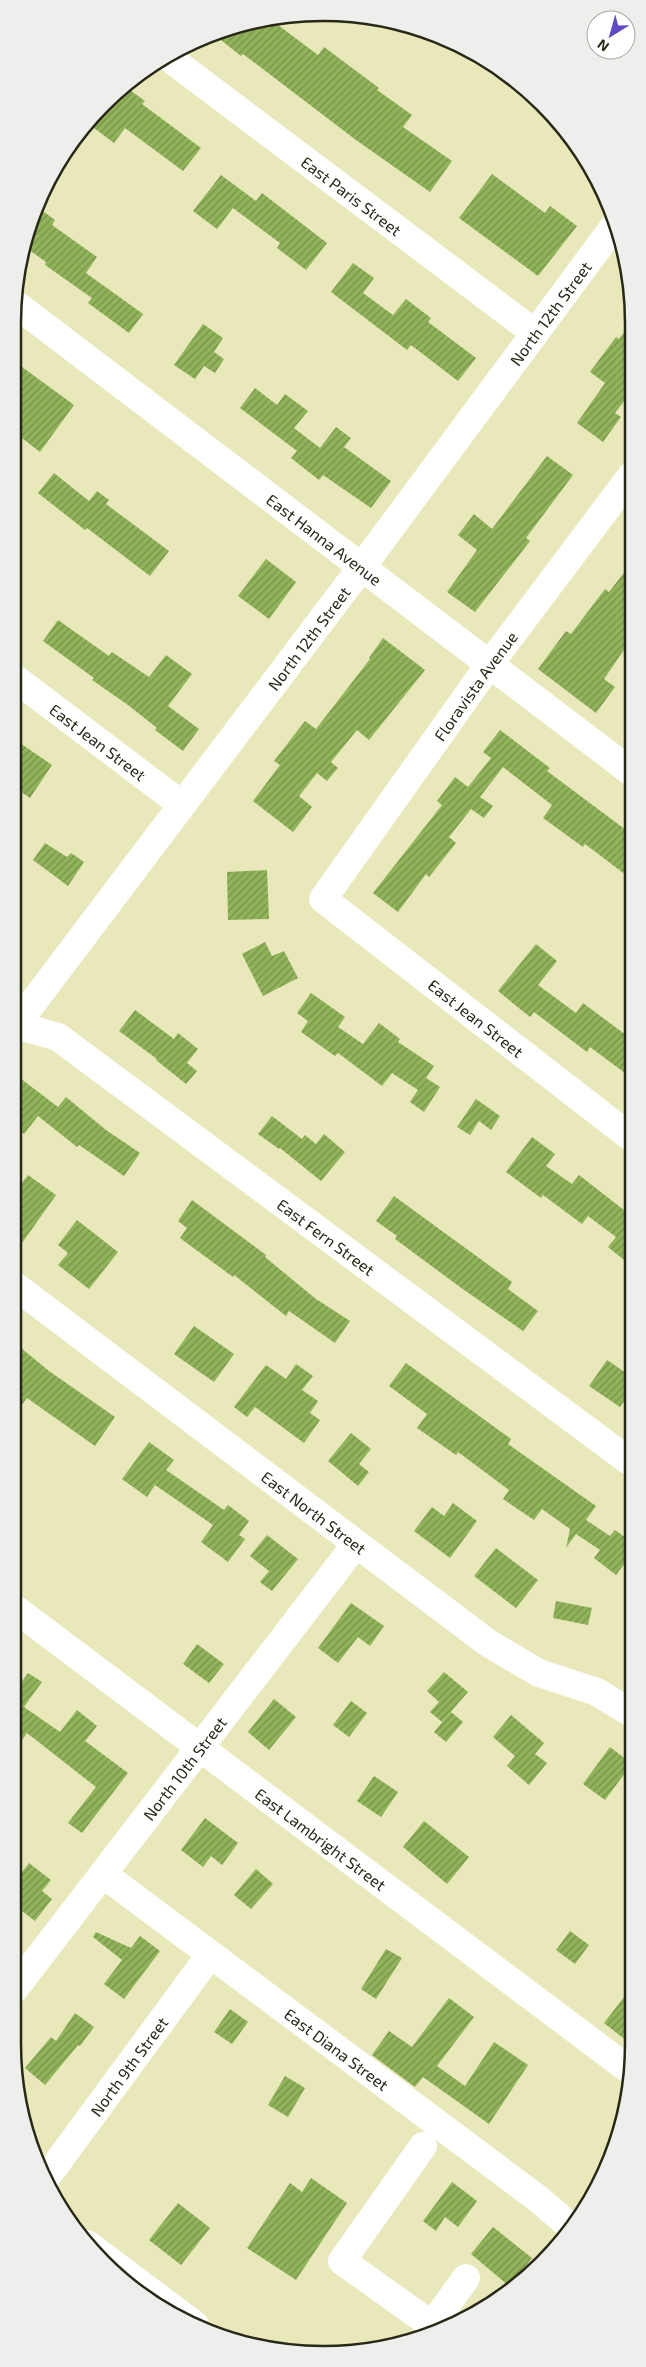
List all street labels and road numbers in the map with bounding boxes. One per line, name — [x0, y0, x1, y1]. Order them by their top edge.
street label: East Paris Street — [298, 151, 406, 239]
street label: North 12th Street — [505, 257, 595, 369]
street label: East Hanna Avenue — [263, 489, 386, 589]
street label: North 12th Street — [263, 582, 353, 693]
street label: Floravista Avenue — [429, 627, 521, 744]
street label: East Jean Street — [47, 699, 150, 784]
street label: East Jean Street — [425, 975, 527, 1061]
street label: East Fern Street — [274, 1194, 379, 1279]
street label: East North Street — [258, 1466, 370, 1557]
street label: North 10th Street — [138, 1713, 230, 1824]
street label: East Lambright Street — [252, 1783, 390, 1894]
street label: East Diana Street — [281, 2004, 393, 2094]
street label: North 9th Street — [86, 2013, 171, 2119]

